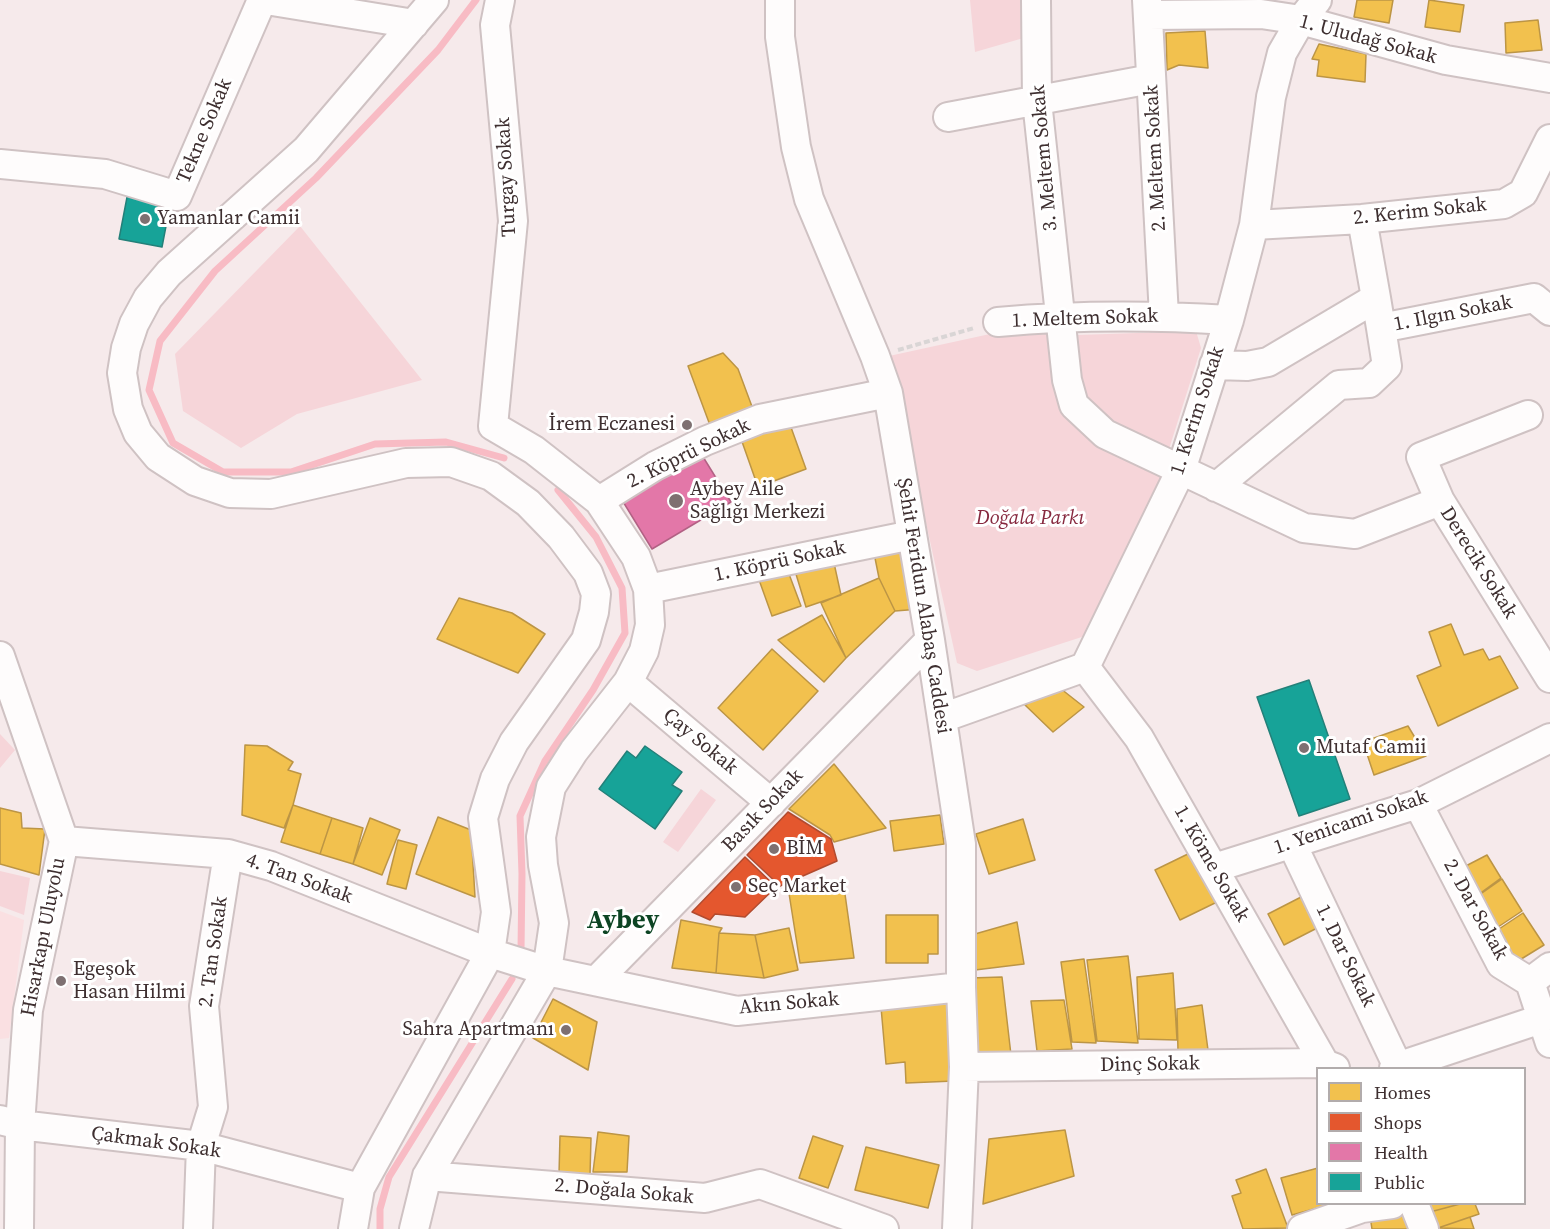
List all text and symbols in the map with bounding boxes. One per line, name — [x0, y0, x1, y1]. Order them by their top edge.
street label: 1. Uludağ Sokak — [1296, 10, 1440, 70]
street label: Tekne Sokak — [172, 75, 238, 187]
street label: 3. Meltem Sokak — [1027, 84, 1063, 232]
street label: 2. Meltem Sokak — [1140, 84, 1172, 232]
street label: Turgay Sokak — [492, 117, 522, 237]
street label: 2. Kerim Sokak — [1352, 193, 1488, 231]
place label: Yamanlar Camii — [157, 207, 300, 231]
marker: Yamanlar Camii — [138, 212, 152, 226]
street label: 1. Ilgın Sokak — [1392, 291, 1514, 337]
street label: 1. Meltem Sokak — [1011, 304, 1159, 334]
street label: 1. Kerim Sokak — [1166, 344, 1230, 478]
place label: İrem Eczanesi — [548, 413, 675, 437]
street label: 2. Köprü Sokak — [624, 414, 754, 494]
marker: İrem Eczanesi — [680, 418, 694, 432]
street label: Şehit Feridun Alabaş Caddesi — [891, 476, 955, 736]
place label: Aybey Aile Sağlığı Merkezi — [690, 478, 825, 525]
marker: Aybey Aile Sağlığı Merkezi — [667, 492, 685, 510]
street label: Derecik Sokak — [1434, 503, 1522, 623]
park label: Doğala Parkı — [976, 507, 1084, 531]
street label: 1. Köprü Sokak — [712, 536, 848, 588]
street label: Çay Sokak — [658, 704, 742, 780]
place label: Mutaf Camii — [1316, 736, 1426, 760]
marker: Mutaf Camii — [1297, 741, 1311, 755]
street label: Basık Sokak — [718, 765, 808, 857]
street label: 1. Yenicami Sokak — [1271, 785, 1431, 861]
street label: 1. Köme Sokak — [1168, 801, 1254, 927]
place label: BİM — [786, 837, 824, 861]
marker: BİM — [767, 842, 781, 856]
street label: 4. Tan Sokak — [242, 849, 356, 909]
street label: Hisarkapı Uluyolu — [17, 856, 71, 1018]
street label: 2. Dar Sokak — [1438, 856, 1512, 964]
place label: Seç Market — [748, 875, 846, 899]
marker: Seç Market — [729, 880, 743, 894]
street label: 2. Tan Sokak — [194, 895, 234, 1009]
street label: 1. Dar Sokak — [1310, 901, 1380, 1011]
district label: Aybey — [587, 905, 659, 937]
place label: Egeşok Hasan Hilmi — [73, 958, 186, 1005]
marker: Egeşok Hasan Hilmi — [54, 974, 68, 988]
street label: Akın Sokak — [738, 988, 840, 1020]
place label: Sahra Apartmanı — [403, 1018, 554, 1042]
marker: Sahra Apartmanı — [559, 1023, 573, 1037]
street label: Dinç Sokak — [1100, 1052, 1200, 1078]
legend — [1316, 1067, 1526, 1205]
text: Homes — [1374, 1080, 1431, 1105]
text: Shops — [1374, 1110, 1422, 1135]
street label: Çakmak Sokak — [90, 1122, 222, 1164]
text: Health — [1374, 1140, 1428, 1165]
text: Public — [1374, 1170, 1425, 1195]
street label: 2. Doğala Sokak — [553, 1174, 695, 1210]

